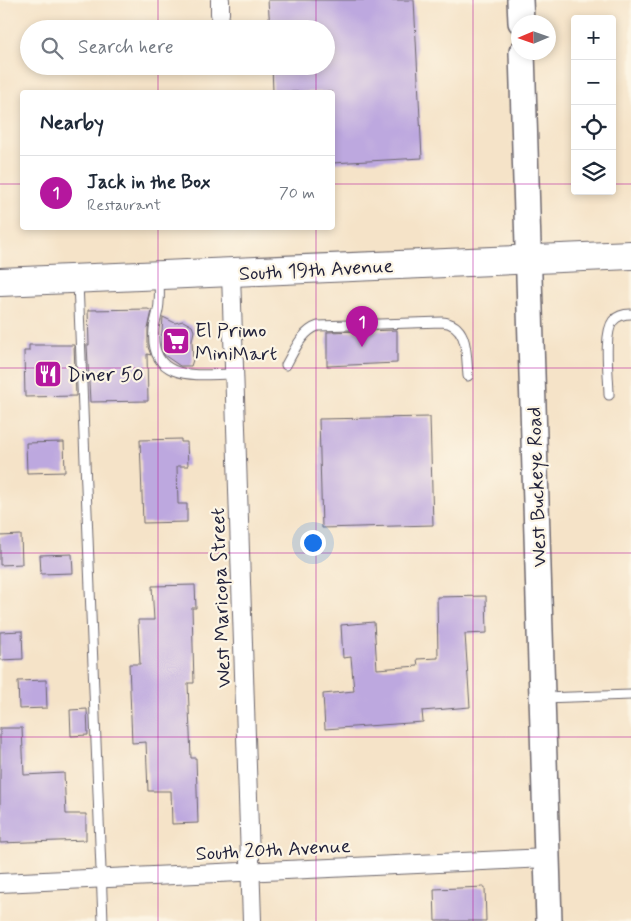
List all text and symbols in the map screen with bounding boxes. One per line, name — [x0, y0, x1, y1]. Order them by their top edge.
north arrow — [511, 15, 556, 60]
map controls — [571, 15, 616, 195]
button: + — [571, 15, 616, 60]
search box — [20, 20, 335, 75]
icon: search — [38, 34, 66, 62]
text: Search here — [78, 35, 174, 60]
button: − — [571, 60, 616, 105]
button: locate — [571, 105, 616, 150]
text: Nearby — [40, 109, 104, 137]
button: layers — [571, 150, 616, 195]
text: Jack in the Box — [87, 170, 211, 195]
text: 1 — [52, 183, 60, 204]
text: 70 m — [279, 183, 315, 204]
text: Restaurant — [87, 195, 161, 216]
street label: South 19th Avenue — [238, 253, 394, 288]
pin: 1 — [346, 306, 378, 347]
place label: El Primo MiniMart — [195, 318, 277, 368]
supermarket icon: El Primo MiniMart — [161, 326, 191, 356]
restaurant icon: Diner 50 — [33, 359, 63, 389]
place label: Diner 50 — [67, 362, 144, 389]
street label: West Buckeye Road — [521, 406, 554, 568]
street label: West Maricopa Street — [205, 507, 238, 689]
your location — [300, 530, 326, 556]
street label: South 20th Avenue — [195, 833, 351, 868]

